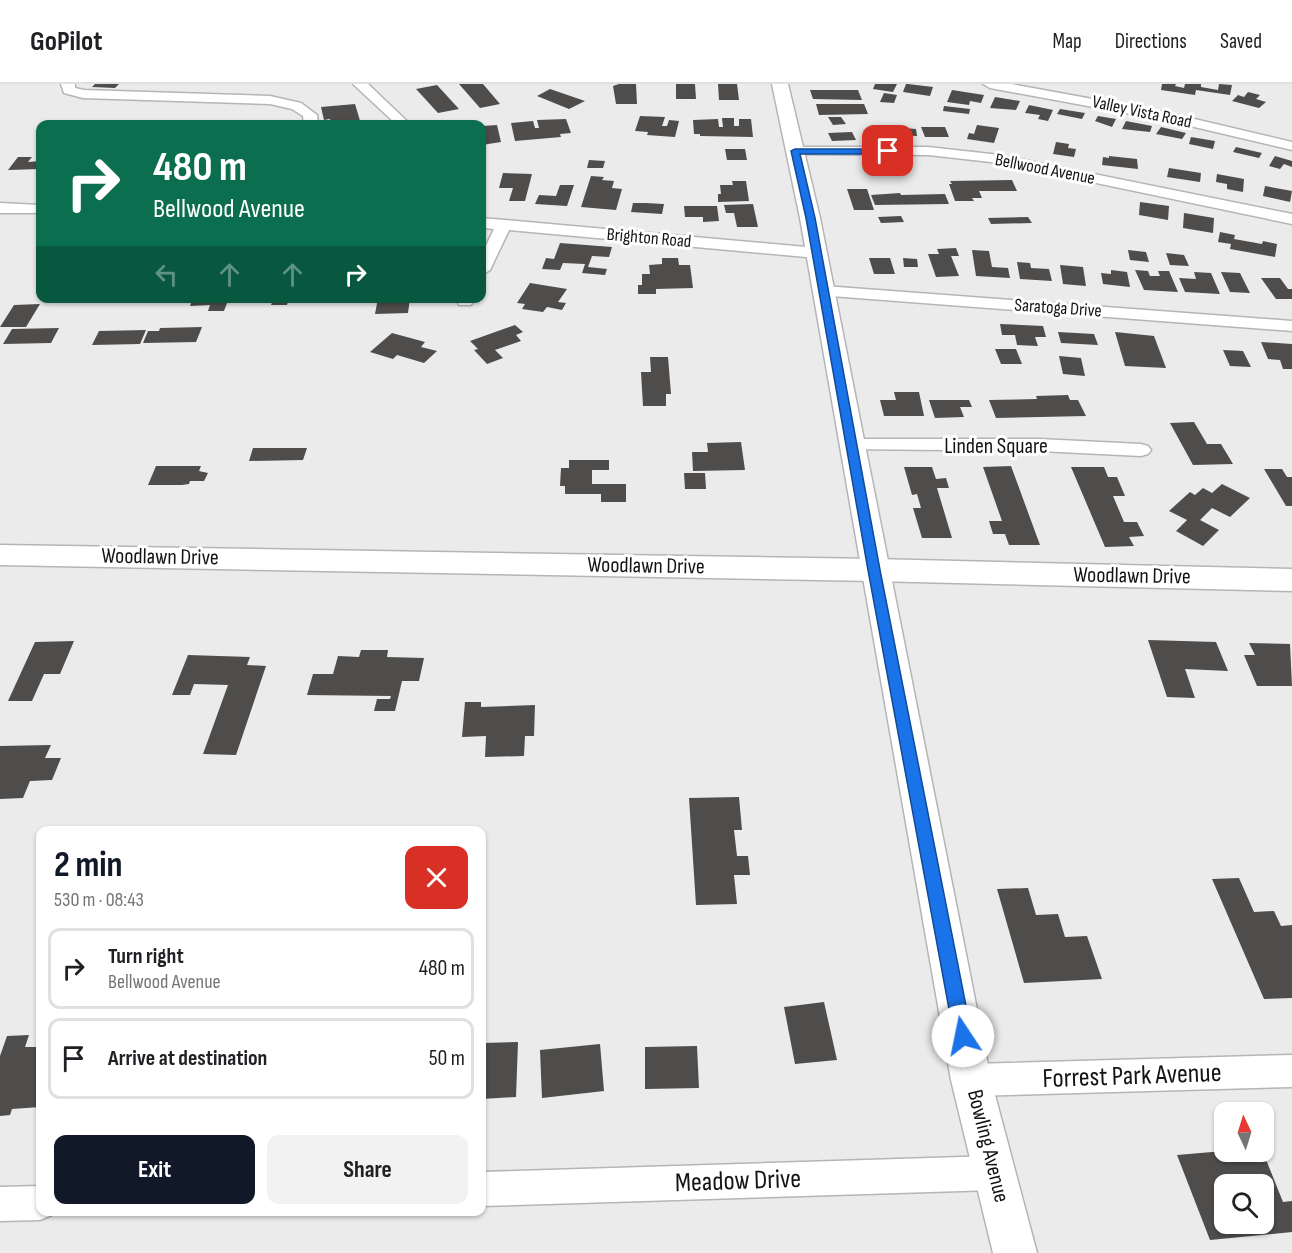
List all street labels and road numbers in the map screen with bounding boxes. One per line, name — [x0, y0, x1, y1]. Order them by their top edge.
street label: Valley Vista Road — [1090, 91, 1194, 133]
street label: Bellwood Avenue — [993, 149, 1097, 189]
street label: Brighton Road — [606, 224, 692, 252]
street label: Saratoga Drive — [1014, 294, 1102, 322]
street label: Linden Square — [944, 433, 1048, 460]
street label: Woodlawn Drive — [101, 542, 219, 572]
street label: Woodlawn Drive — [587, 551, 705, 581]
street label: Woodlawn Drive — [1073, 561, 1191, 591]
street label: Forrest Park Avenue — [1042, 1057, 1222, 1095]
street label: Bowling Avenue — [961, 1087, 1015, 1205]
street label: Meadow Drive — [674, 1163, 802, 1199]

